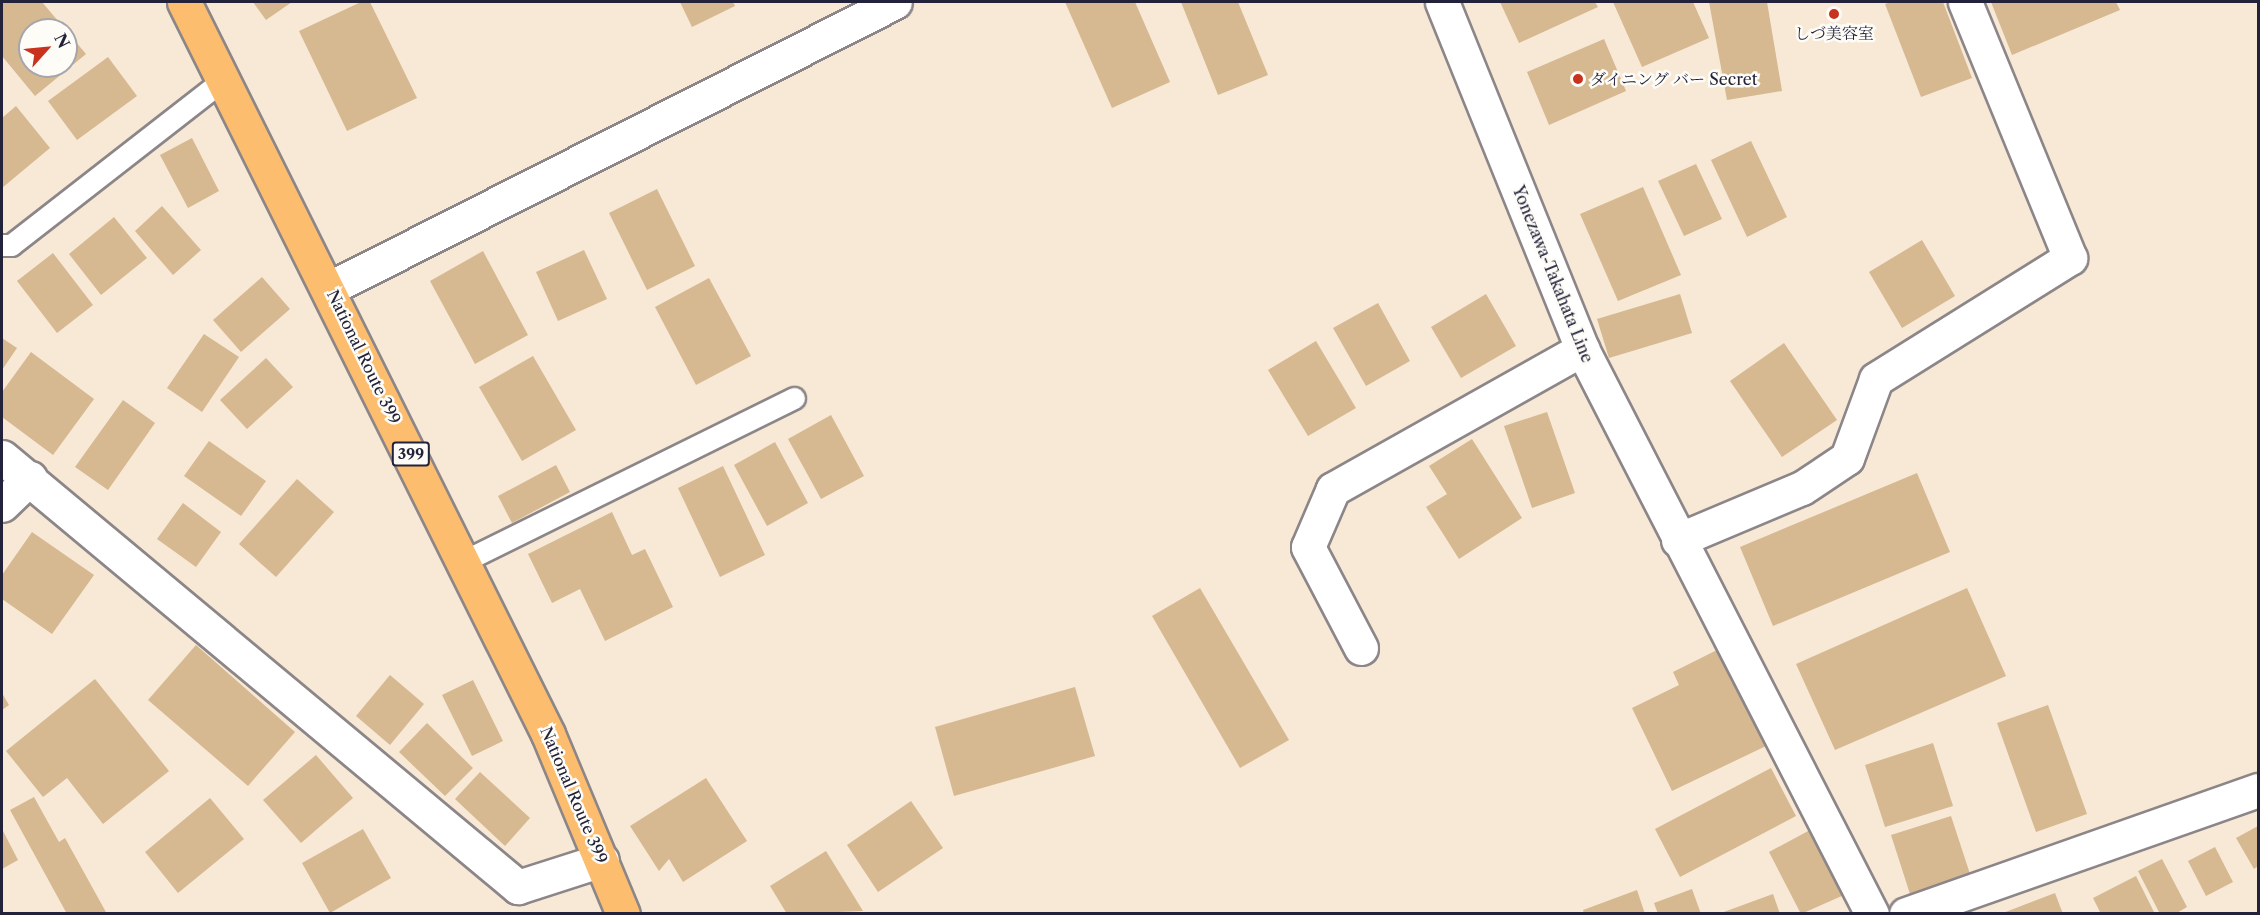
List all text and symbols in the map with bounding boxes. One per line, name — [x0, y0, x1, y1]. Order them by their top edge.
marker: しづ美容室 — [1827, 7, 1841, 21]
north arrow — [18, 18, 78, 78]
place label: しづ美容室 — [1794, 23, 1874, 43]
text: N — [50, 30, 74, 51]
place label: ダイニング バー Secret — [1590, 69, 1759, 89]
marker: ダイニング バー Secret — [1571, 72, 1585, 86]
street label: Yonezawa-Takahata Line — [1509, 183, 1597, 365]
street label: National Route 399 — [323, 287, 405, 427]
road number: 399 — [392, 442, 430, 466]
street label: National Route 399 — [536, 724, 612, 866]

